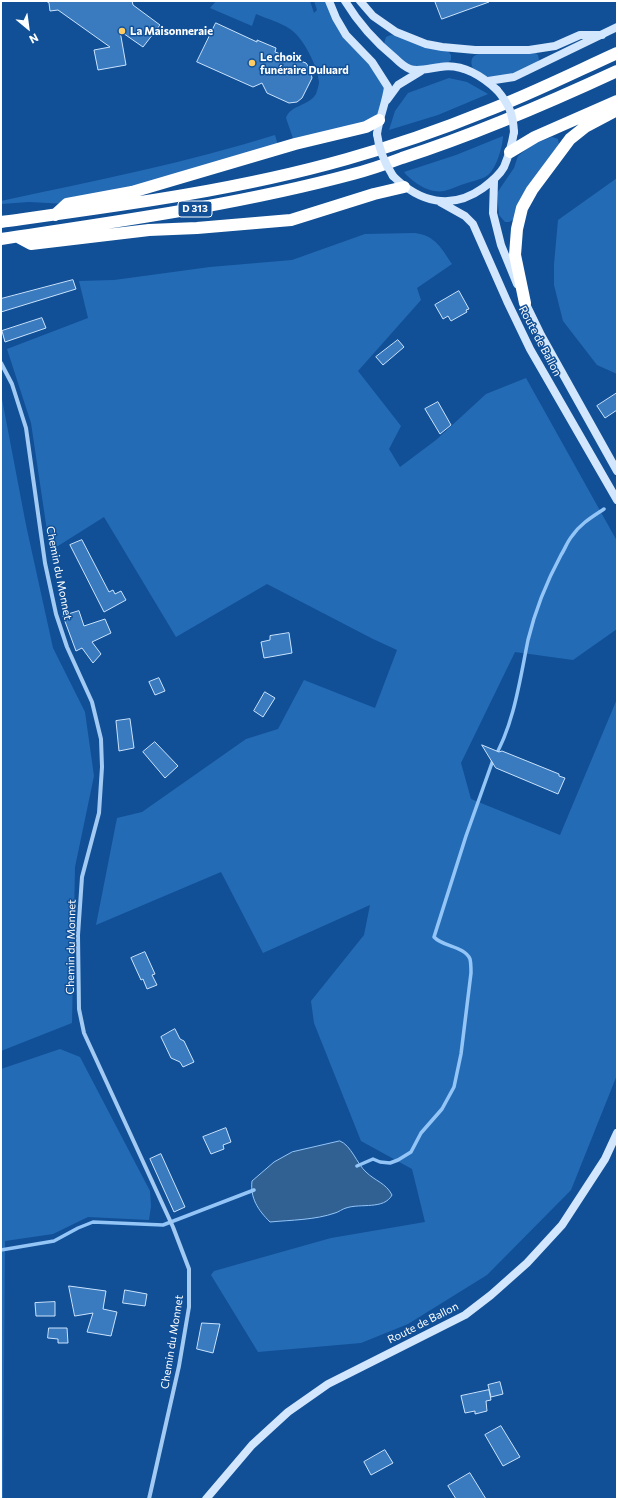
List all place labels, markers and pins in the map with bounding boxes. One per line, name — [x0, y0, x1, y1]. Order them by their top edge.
place label: La Maisonneraie — [130, 24, 213, 38]
marker: La Maisonneraie — [117, 26, 127, 36]
place label: Le choix funéraire Duluard — [260, 50, 349, 76]
marker: Le choix funéraire Duluard — [247, 58, 257, 68]

